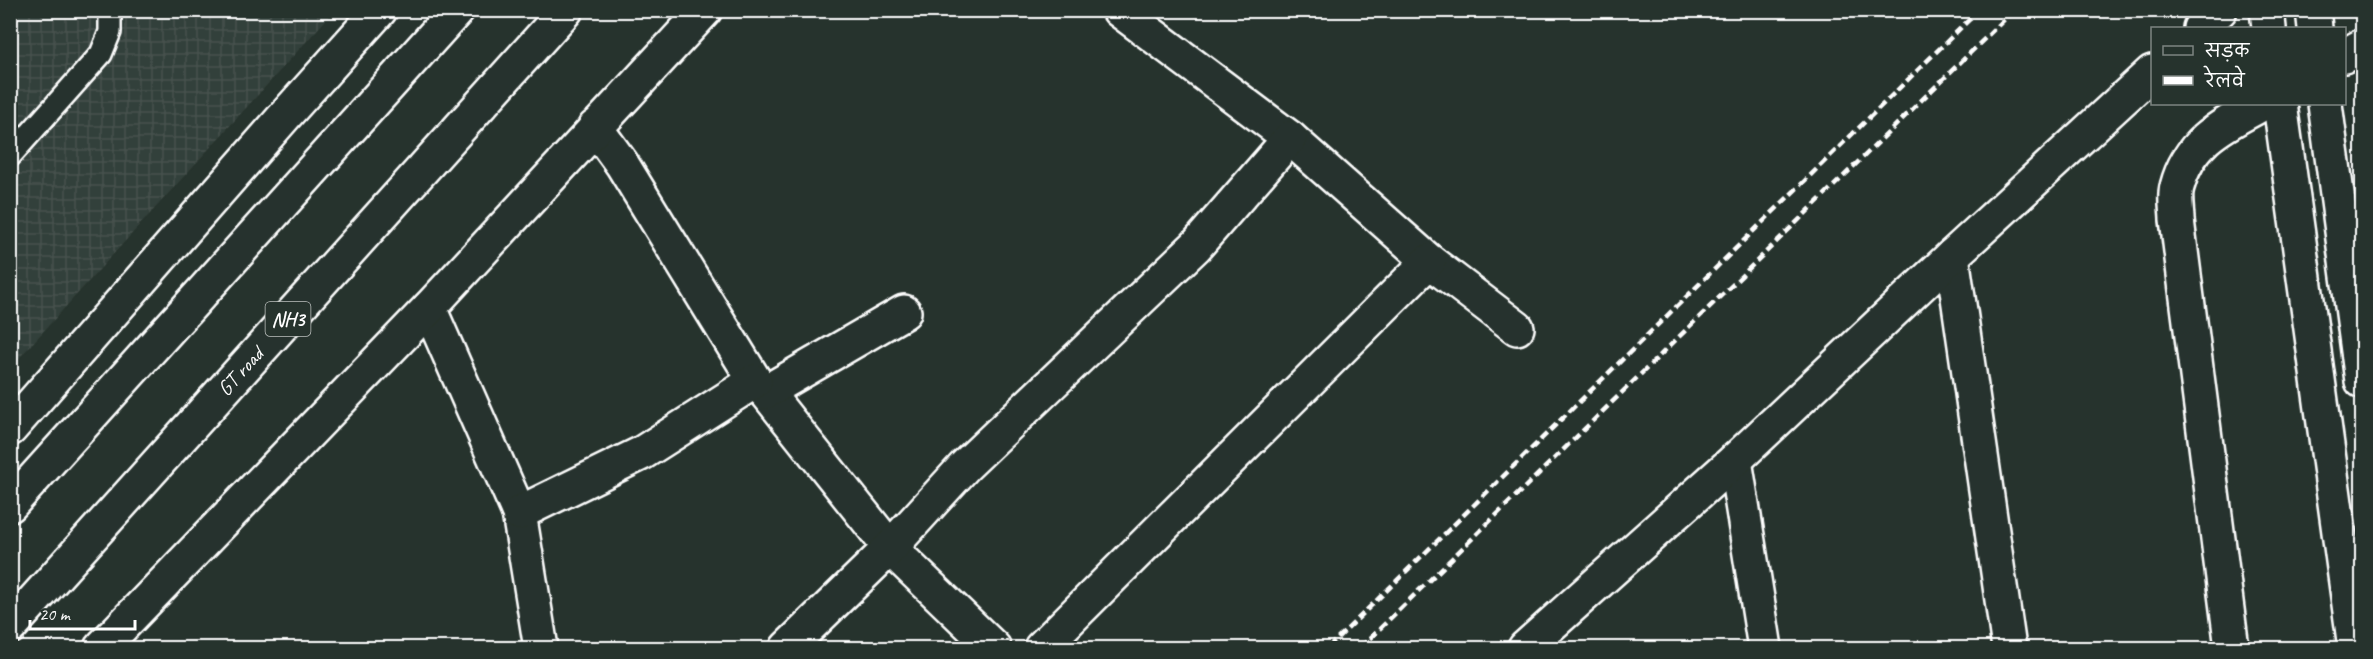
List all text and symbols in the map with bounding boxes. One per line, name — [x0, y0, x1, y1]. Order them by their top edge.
legend — [2151, 27, 2346, 105]
text: सड़क — [2204, 40, 2250, 62]
text: रेलवे — [2203, 65, 2246, 92]
road number: NH3 — [266, 302, 310, 336]
street label: GT road — [212, 339, 271, 401]
scale bar — [30, 593, 135, 631]
text: 20 m — [39, 603, 72, 625]

